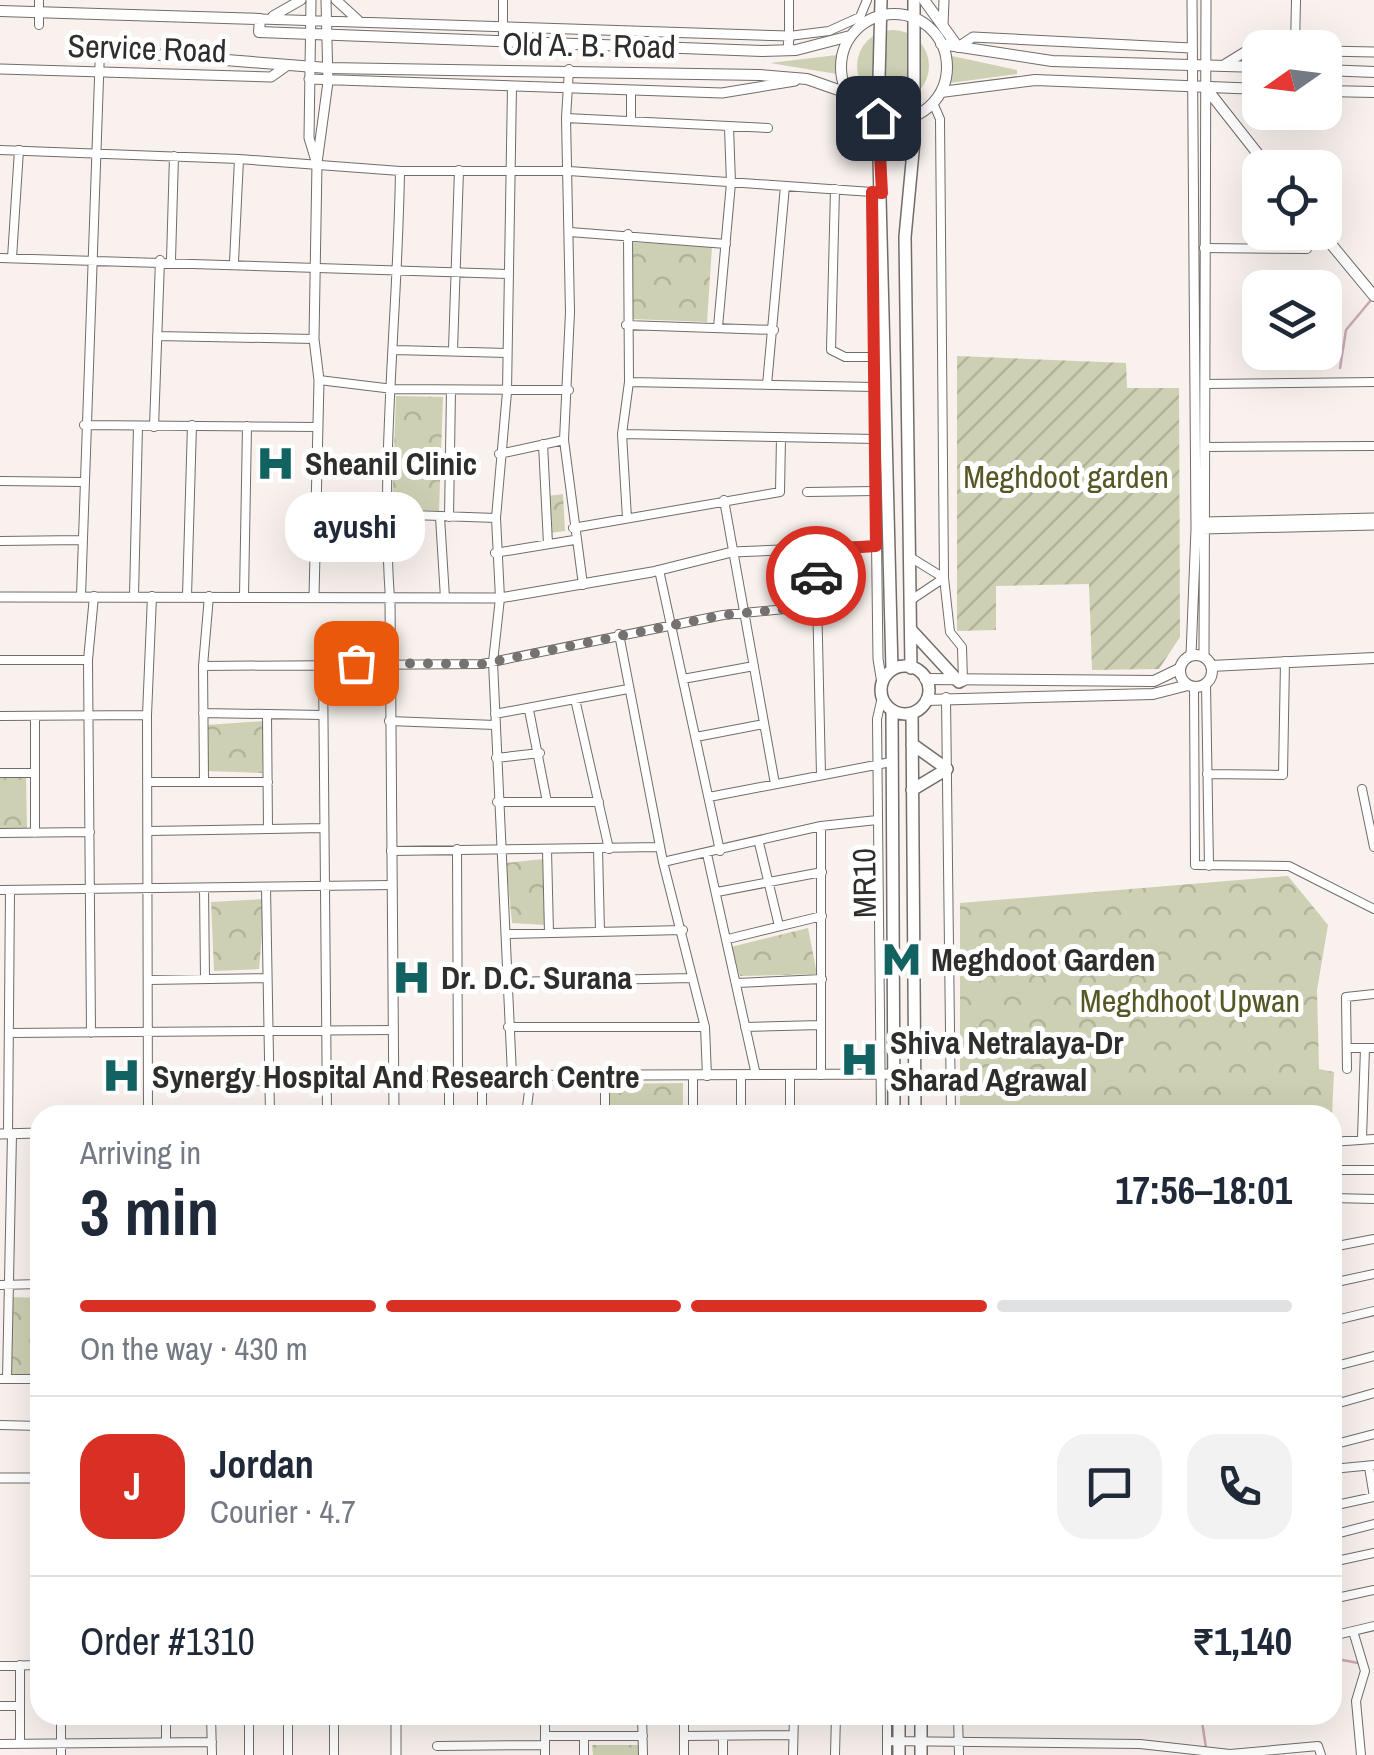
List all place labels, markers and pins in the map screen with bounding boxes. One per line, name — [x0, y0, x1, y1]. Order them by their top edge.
pin — [836, 76, 921, 161]
hospital icon: Sheanil Clinic — [254, 442, 296, 484]
place label: Sheanil Clinic — [305, 442, 477, 485]
callout: ayushi — [286, 493, 426, 563]
pin — [314, 621, 399, 706]
metro station icon: Meghdoot Garden — [880, 938, 922, 980]
place label: Meghdoot Garden — [931, 938, 1156, 981]
hospital icon: Dr. D.C. Surana — [390, 956, 432, 998]
place label: Dr. D.C. Surana — [441, 956, 632, 999]
place label: Shiva Netralaya-Dr Sharad Agrawal — [890, 1021, 1124, 1101]
hospital icon: Shiva Netralaya-Dr Sharad Agrawal — [839, 1039, 881, 1081]
hospital icon: Synergy Hospital And Research Centre — [101, 1055, 143, 1097]
place label: Synergy Hospital And Research Centre — [152, 1055, 640, 1098]

